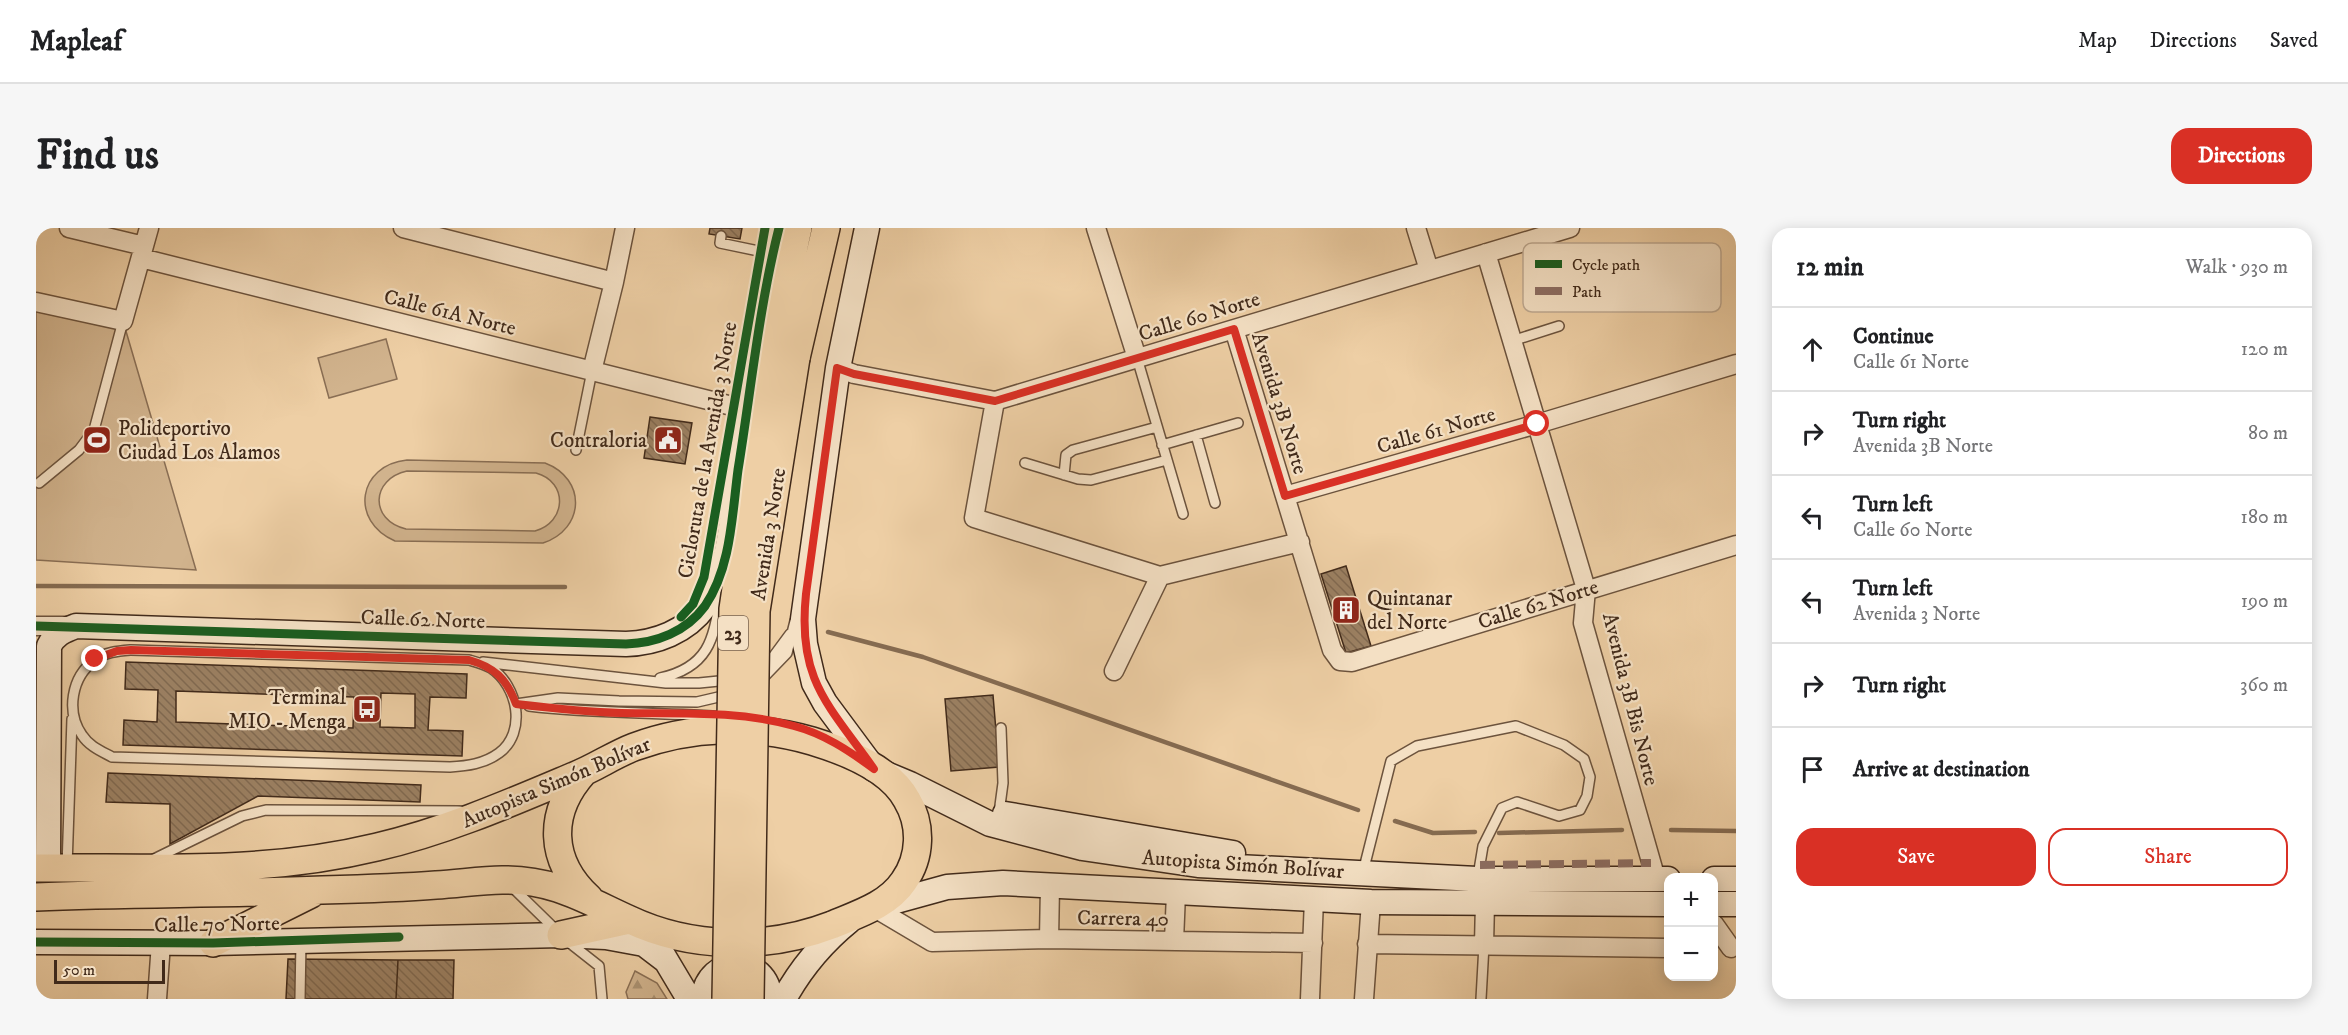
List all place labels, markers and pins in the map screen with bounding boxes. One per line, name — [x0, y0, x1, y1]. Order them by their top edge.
place label: Polideportivo Ciudad Los Alamos — [118, 416, 280, 466]
sports icon: Polideportivo Ciudad Los Alamos — [81, 424, 113, 456]
public building icon: Contraloria — [652, 424, 684, 456]
place label: Contraloria — [550, 428, 647, 454]
place label: Quintanar del Norte — [1367, 586, 1453, 636]
building icon: Quintanar del Norte — [1330, 594, 1362, 626]
place label: Terminal MIO - Menga — [228, 685, 347, 735]
bus stop icon: Terminal MIO - Menga — [351, 693, 383, 725]

